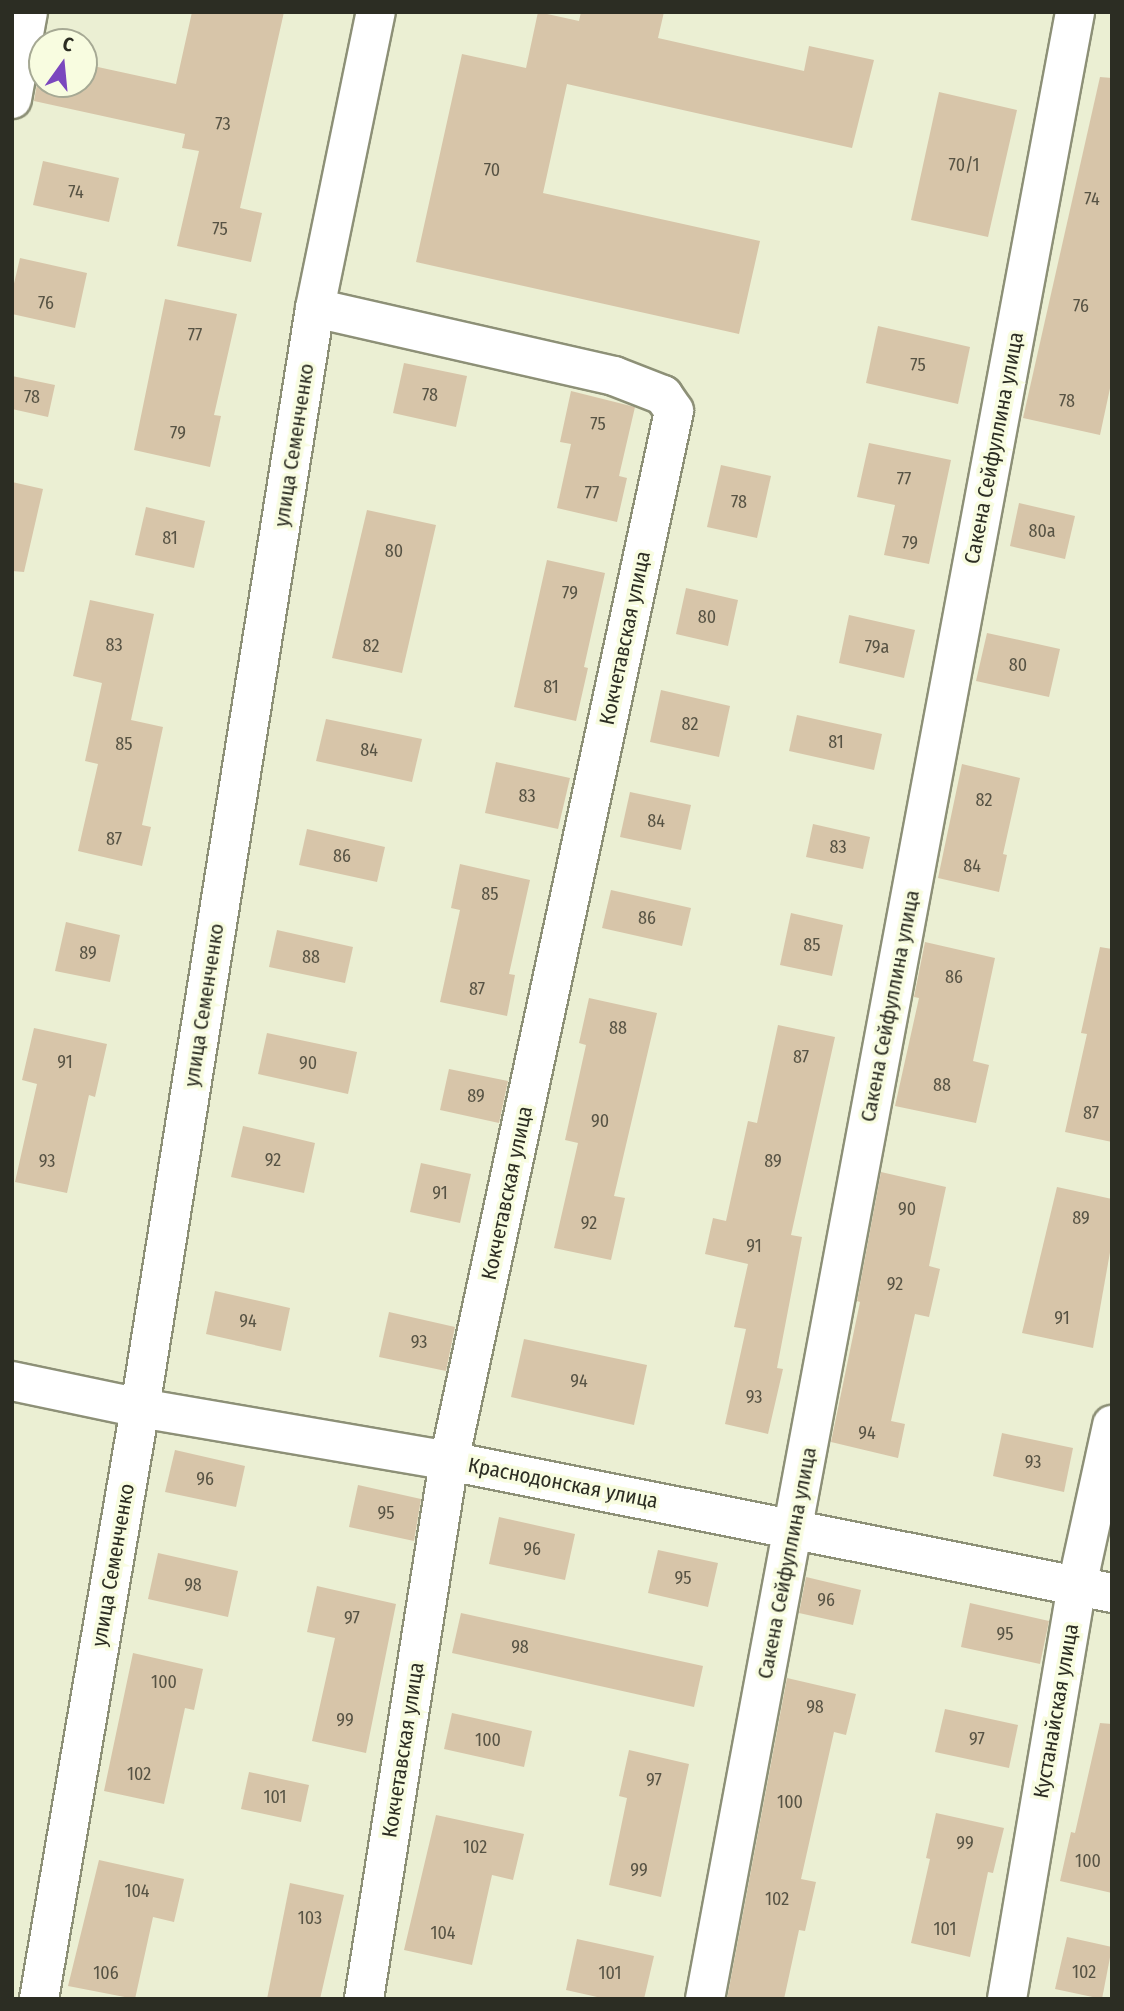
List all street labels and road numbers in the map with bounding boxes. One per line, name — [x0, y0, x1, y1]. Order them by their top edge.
street label: Сакена Сейфуллина улица — [959, 330, 1029, 566]
street label: улица Семенченко — [269, 361, 319, 529]
street label: Кокчетавская улица — [594, 549, 656, 727]
street label: Сакена Сейфуллина улица — [855, 888, 925, 1124]
street label: улица Семенченко — [179, 921, 229, 1089]
street label: Кокчетавская улица — [476, 1104, 538, 1282]
street label: Сакена Сейфуллина улица — [752, 1445, 822, 1681]
street label: Краснодонская улица — [466, 1452, 660, 1514]
street label: улица Семенченко — [86, 1481, 140, 1649]
street label: Кустанайская улица — [1028, 1622, 1084, 1800]
street label: Кокчетавская улица — [377, 1661, 429, 1839]

